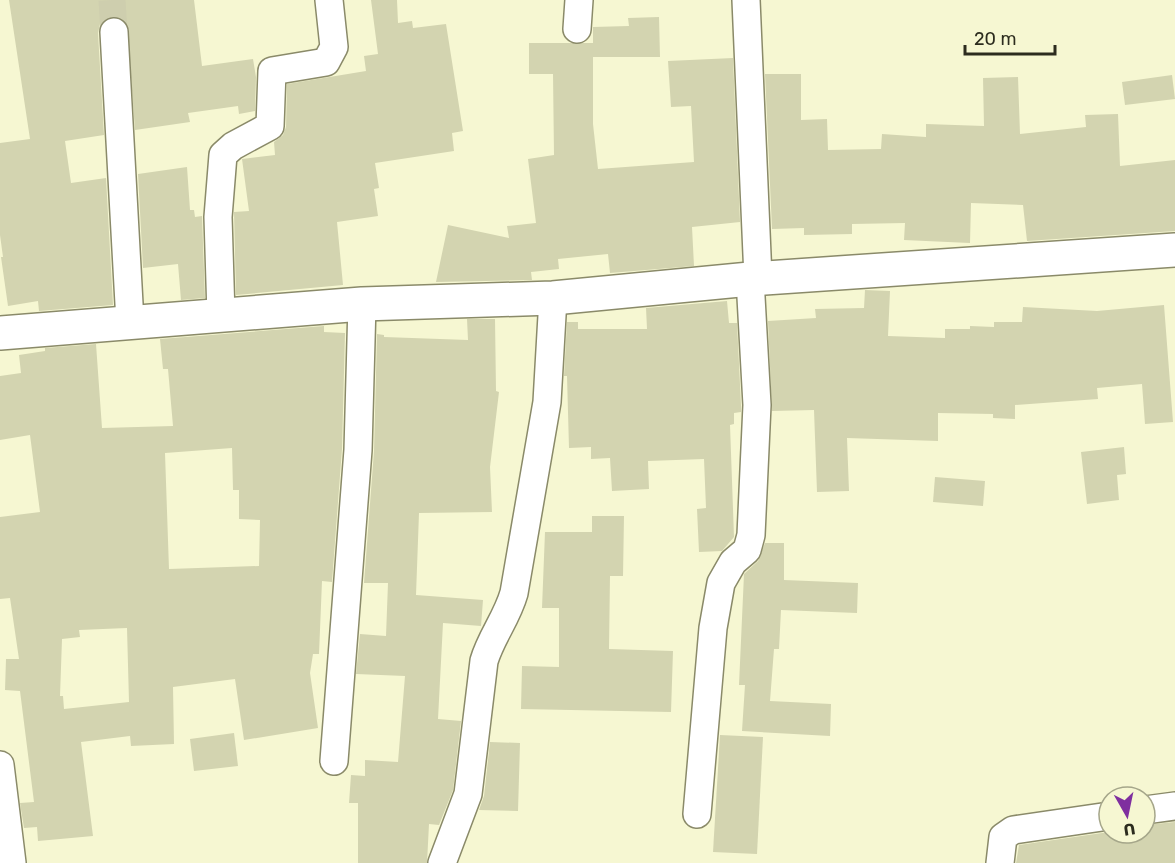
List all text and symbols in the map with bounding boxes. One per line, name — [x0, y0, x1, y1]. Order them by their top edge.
scale bar — [965, 18, 1055, 56]
text: 20 m — [974, 28, 1016, 50]
north arrow — [1097, 785, 1157, 845]
text: U — [1122, 819, 1136, 840]

